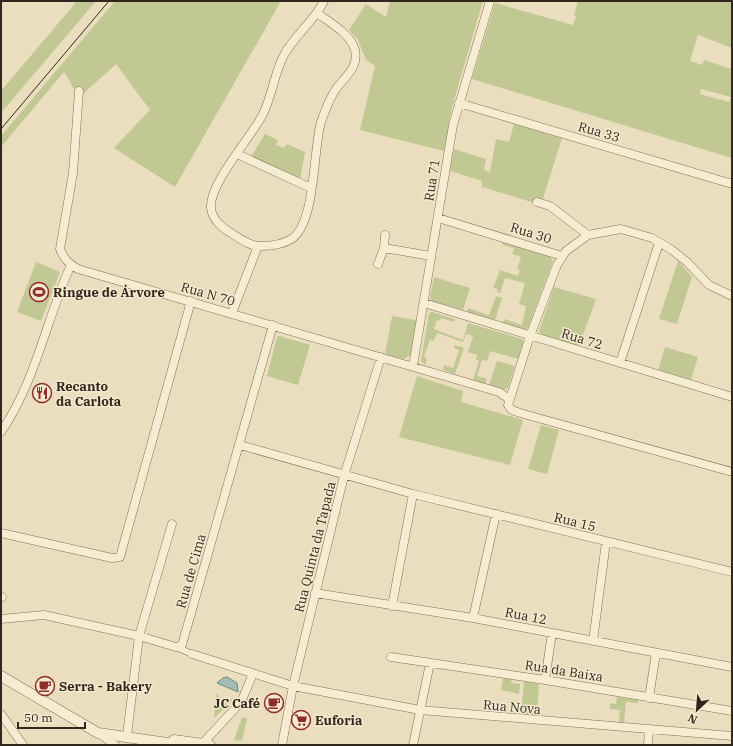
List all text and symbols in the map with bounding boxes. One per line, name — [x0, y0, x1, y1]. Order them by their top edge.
street label: Rua 33 — [576, 118, 622, 146]
street label: Rua 71 — [420, 158, 444, 202]
street label: Rua 30 — [508, 219, 554, 247]
street label: Rua N 70 — [179, 278, 237, 310]
sports icon: Ringue de Árvore — [28, 281, 50, 303]
place label: Ringue de Árvore — [53, 284, 165, 301]
street label: Rua 72 — [559, 325, 605, 353]
place label: Recanto da Carlota — [56, 378, 122, 410]
restaurant icon: Recanto da Carlota — [31, 382, 53, 404]
street label: Rua Quinta da Tapada — [290, 480, 340, 614]
street label: Rua 15 — [552, 509, 598, 535]
street label: Rua de Cima — [172, 532, 210, 610]
street label: Rua 12 — [504, 604, 548, 628]
street label: Rua da Baixa — [524, 656, 604, 686]
cafe icon: Serra - Bakery — [34, 675, 56, 697]
place label: Serra - Bakery — [59, 678, 153, 695]
north arrow — [677, 690, 717, 730]
cafe icon: JC Café — [263, 692, 285, 714]
place label: JC Café — [214, 695, 260, 712]
street label: Rua Nova — [482, 696, 542, 718]
scale bar — [18, 704, 85, 730]
supermarket icon: Euforia — [290, 709, 312, 731]
text: 50 m — [24, 710, 53, 725]
text: N — [685, 711, 700, 727]
place label: Euforia — [315, 712, 363, 729]

